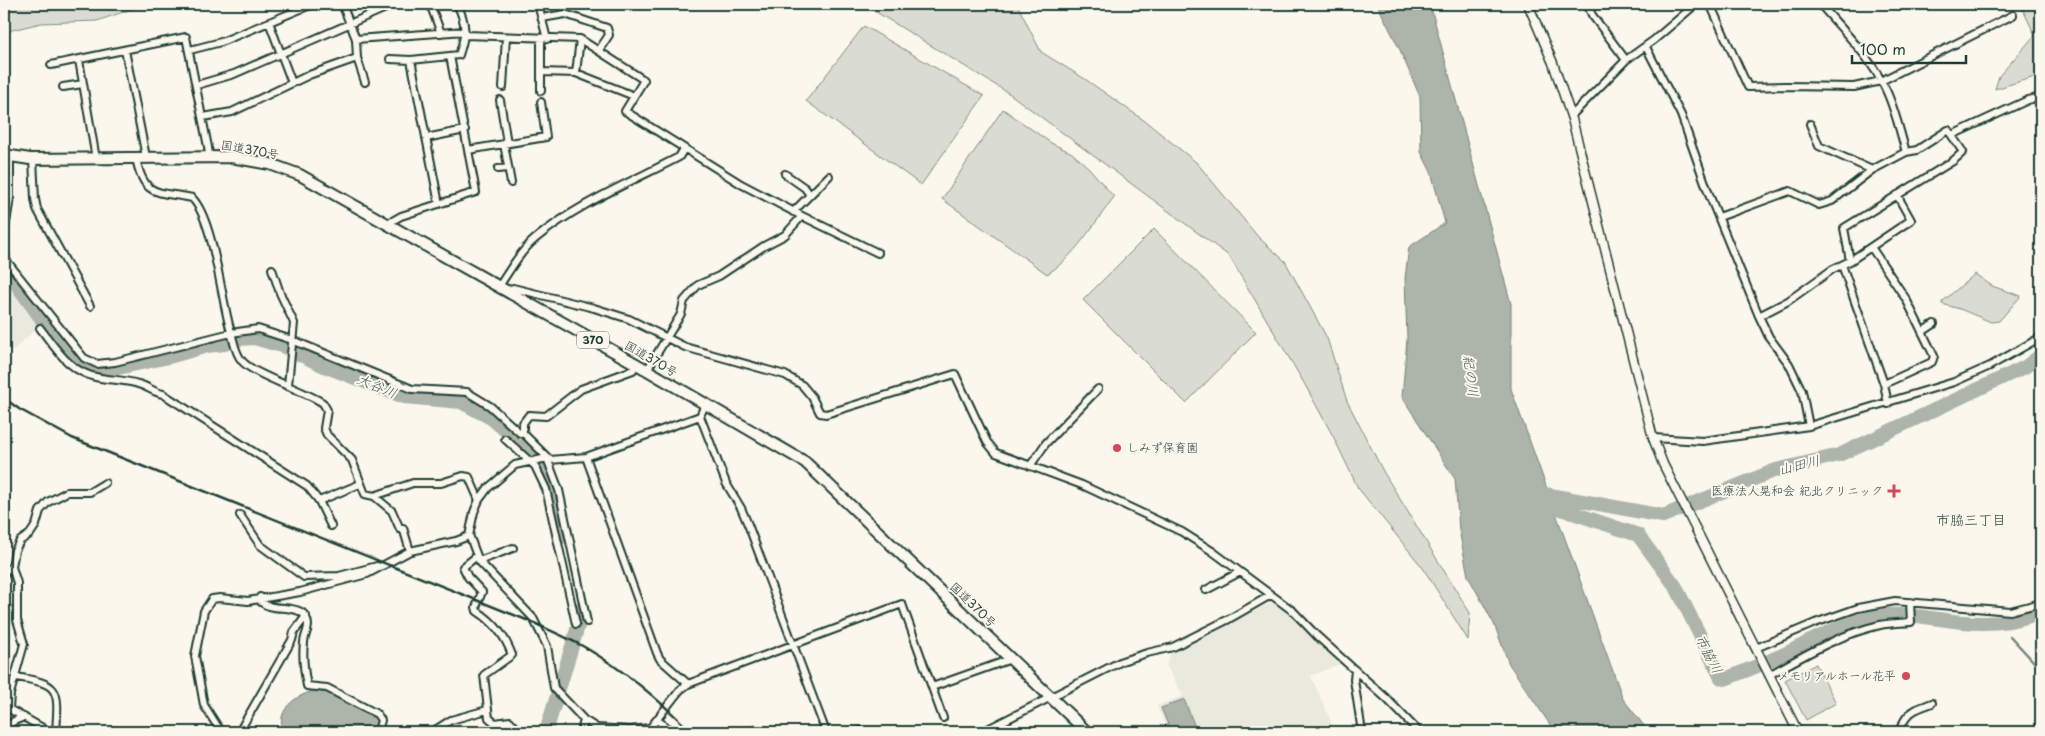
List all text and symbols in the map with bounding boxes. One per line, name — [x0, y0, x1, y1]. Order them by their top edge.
scale bar — [1852, 32, 1966, 64]
text: 100 m — [1860, 37, 1906, 60]
street label: 国道370号 — [220, 135, 281, 163]
road number: 370 — [577, 332, 609, 348]
street label: 国道370号 — [622, 336, 681, 381]
water label: 紀の川 — [1459, 354, 1484, 398]
water label: 大谷川 — [354, 368, 401, 403]
place label: しみず保育園 — [1127, 438, 1199, 456]
marker: しみず保育園 — [1111, 442, 1123, 454]
water label: 山田川 — [1776, 449, 1822, 480]
place label: 医療法人晃和会 紀北クリニック — [1711, 481, 1883, 499]
marker: 医療法人晃和会 紀北クリニック — [1887, 484, 1901, 498]
district label: 市脇三丁目 — [1936, 509, 2006, 530]
street label: 国道370号 — [946, 577, 1001, 631]
water label: 市脇川 — [1691, 630, 1728, 677]
place label: メモリアルホール花平 — [1777, 666, 1896, 684]
marker: メモリアルホール花平 — [1900, 670, 1912, 682]

